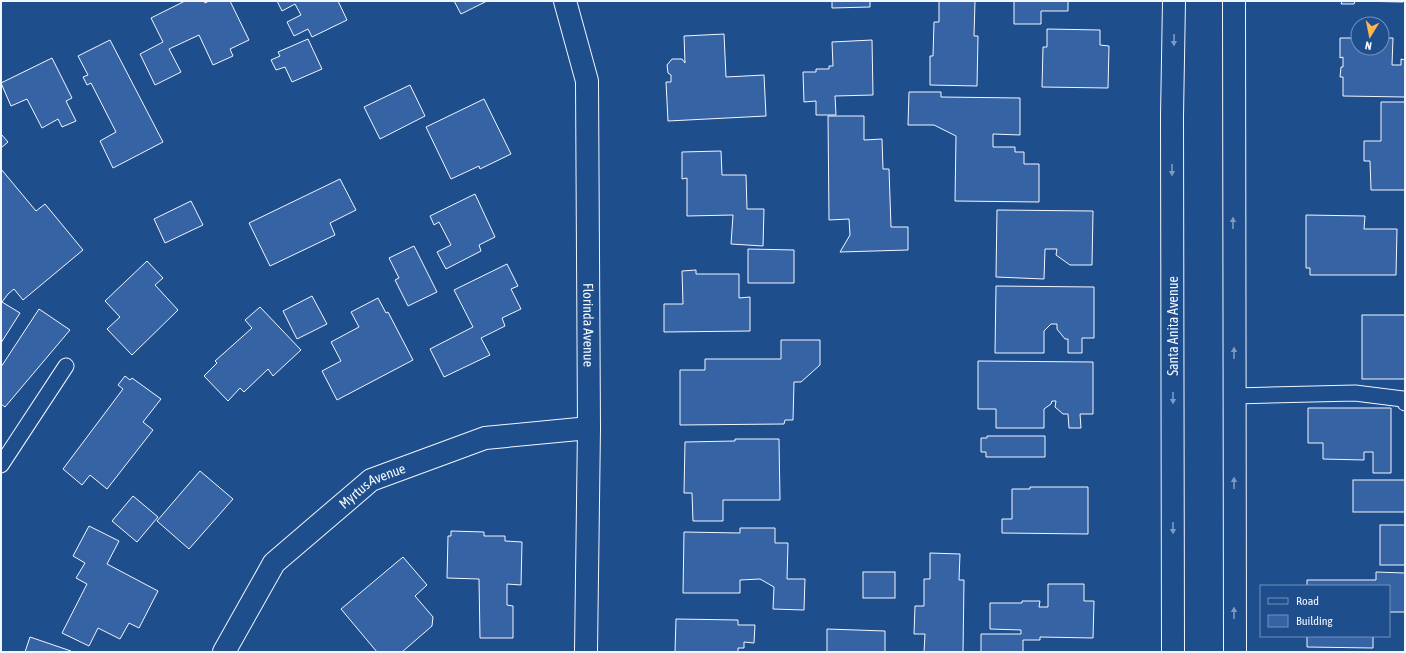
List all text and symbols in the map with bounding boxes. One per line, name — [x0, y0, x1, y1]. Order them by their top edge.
north arrow — [1350, 16, 1390, 56]
one-way arrow — [1171, 34, 1177, 47]
text: N — [1364, 39, 1373, 52]
one-way arrow — [1169, 164, 1175, 177]
one-way arrow — [1230, 216, 1236, 229]
street label: Santa Anita Avenue — [1165, 276, 1181, 376]
street label: Florinda Avenue — [580, 283, 597, 367]
one-way arrow — [1231, 346, 1237, 359]
one-way arrow — [1170, 392, 1176, 405]
street label: Myrtus Avenue — [336, 460, 408, 512]
one-way arrow — [1231, 476, 1237, 489]
one-way arrow — [1170, 522, 1176, 535]
legend — [1260, 585, 1390, 637]
text: Road — [1296, 594, 1319, 608]
one-way arrow — [1231, 606, 1237, 619]
text: Building — [1296, 614, 1334, 628]

